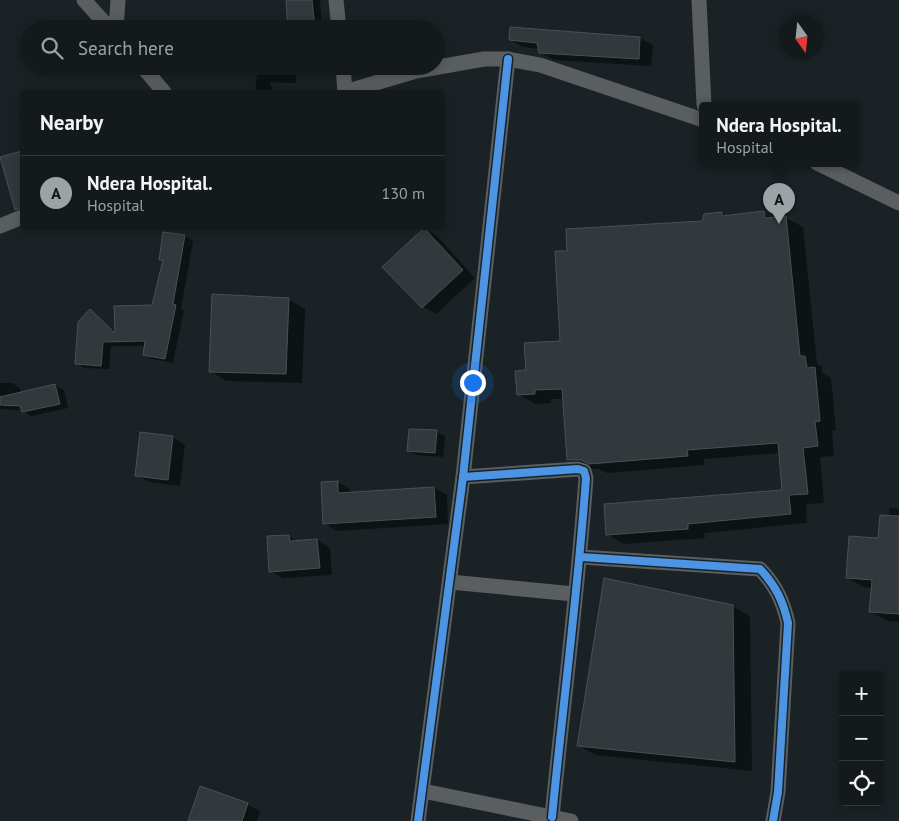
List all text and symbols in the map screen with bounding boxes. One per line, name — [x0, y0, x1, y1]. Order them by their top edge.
north arrow — [779, 15, 824, 60]
search box — [20, 20, 445, 75]
icon: search — [38, 34, 66, 62]
text: Search here — [78, 36, 174, 60]
popup — [699, 102, 859, 167]
text: Nearby — [40, 109, 103, 136]
text: Ndera Hospital. — [716, 113, 842, 137]
text: Hospital — [716, 137, 773, 157]
text: Ndera Hospital. — [87, 171, 213, 195]
text: A — [51, 183, 61, 203]
text: 130 m — [382, 183, 425, 203]
pin: A — [763, 183, 795, 224]
text: Hospital — [87, 195, 144, 215]
your location — [460, 370, 486, 396]
map controls — [839, 671, 884, 806]
button: + — [839, 671, 884, 716]
button: − — [839, 716, 884, 761]
button: locate — [839, 761, 884, 806]

